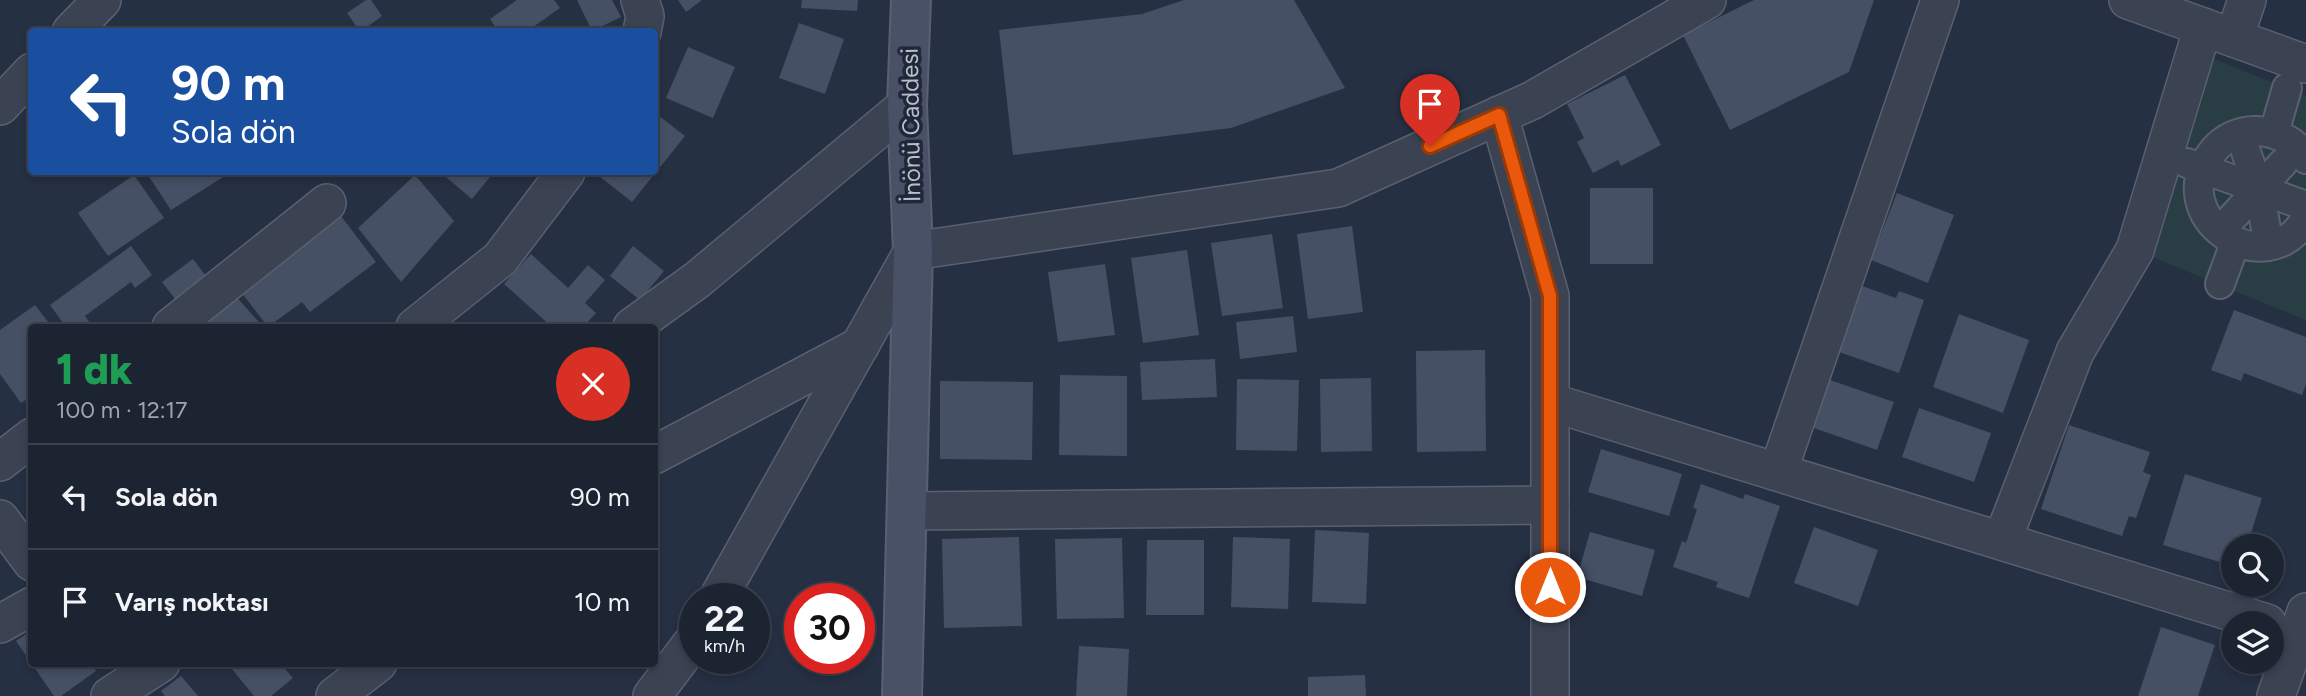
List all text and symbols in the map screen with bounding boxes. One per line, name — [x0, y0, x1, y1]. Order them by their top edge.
street label: İnönü Caddesi — [895, 48, 926, 202]
text: 90 m — [171, 53, 286, 112]
icon: left — [56, 56, 147, 147]
pin — [1400, 74, 1460, 146]
icon: arrive — [1411, 85, 1449, 123]
text: Sola dön — [171, 113, 296, 151]
text: 1 dk — [56, 344, 133, 395]
button: close — [556, 347, 630, 421]
text: 100 m · 12:17 — [56, 396, 187, 424]
icon: left — [56, 478, 94, 516]
text: Sola dön — [115, 481, 218, 513]
text: 90 m — [570, 481, 630, 513]
map controls — [2221, 534, 2284, 674]
button: search — [2221, 534, 2284, 597]
position arrow — [1513, 550, 1587, 624]
icon: arrive — [56, 583, 94, 621]
speed limit sign: 30 — [784, 583, 875, 674]
text: Varış noktası — [115, 586, 269, 618]
text: 10 m — [574, 586, 630, 618]
text: 22 — [704, 598, 745, 640]
button: layers — [2221, 611, 2284, 674]
text: km/h — [704, 635, 745, 657]

